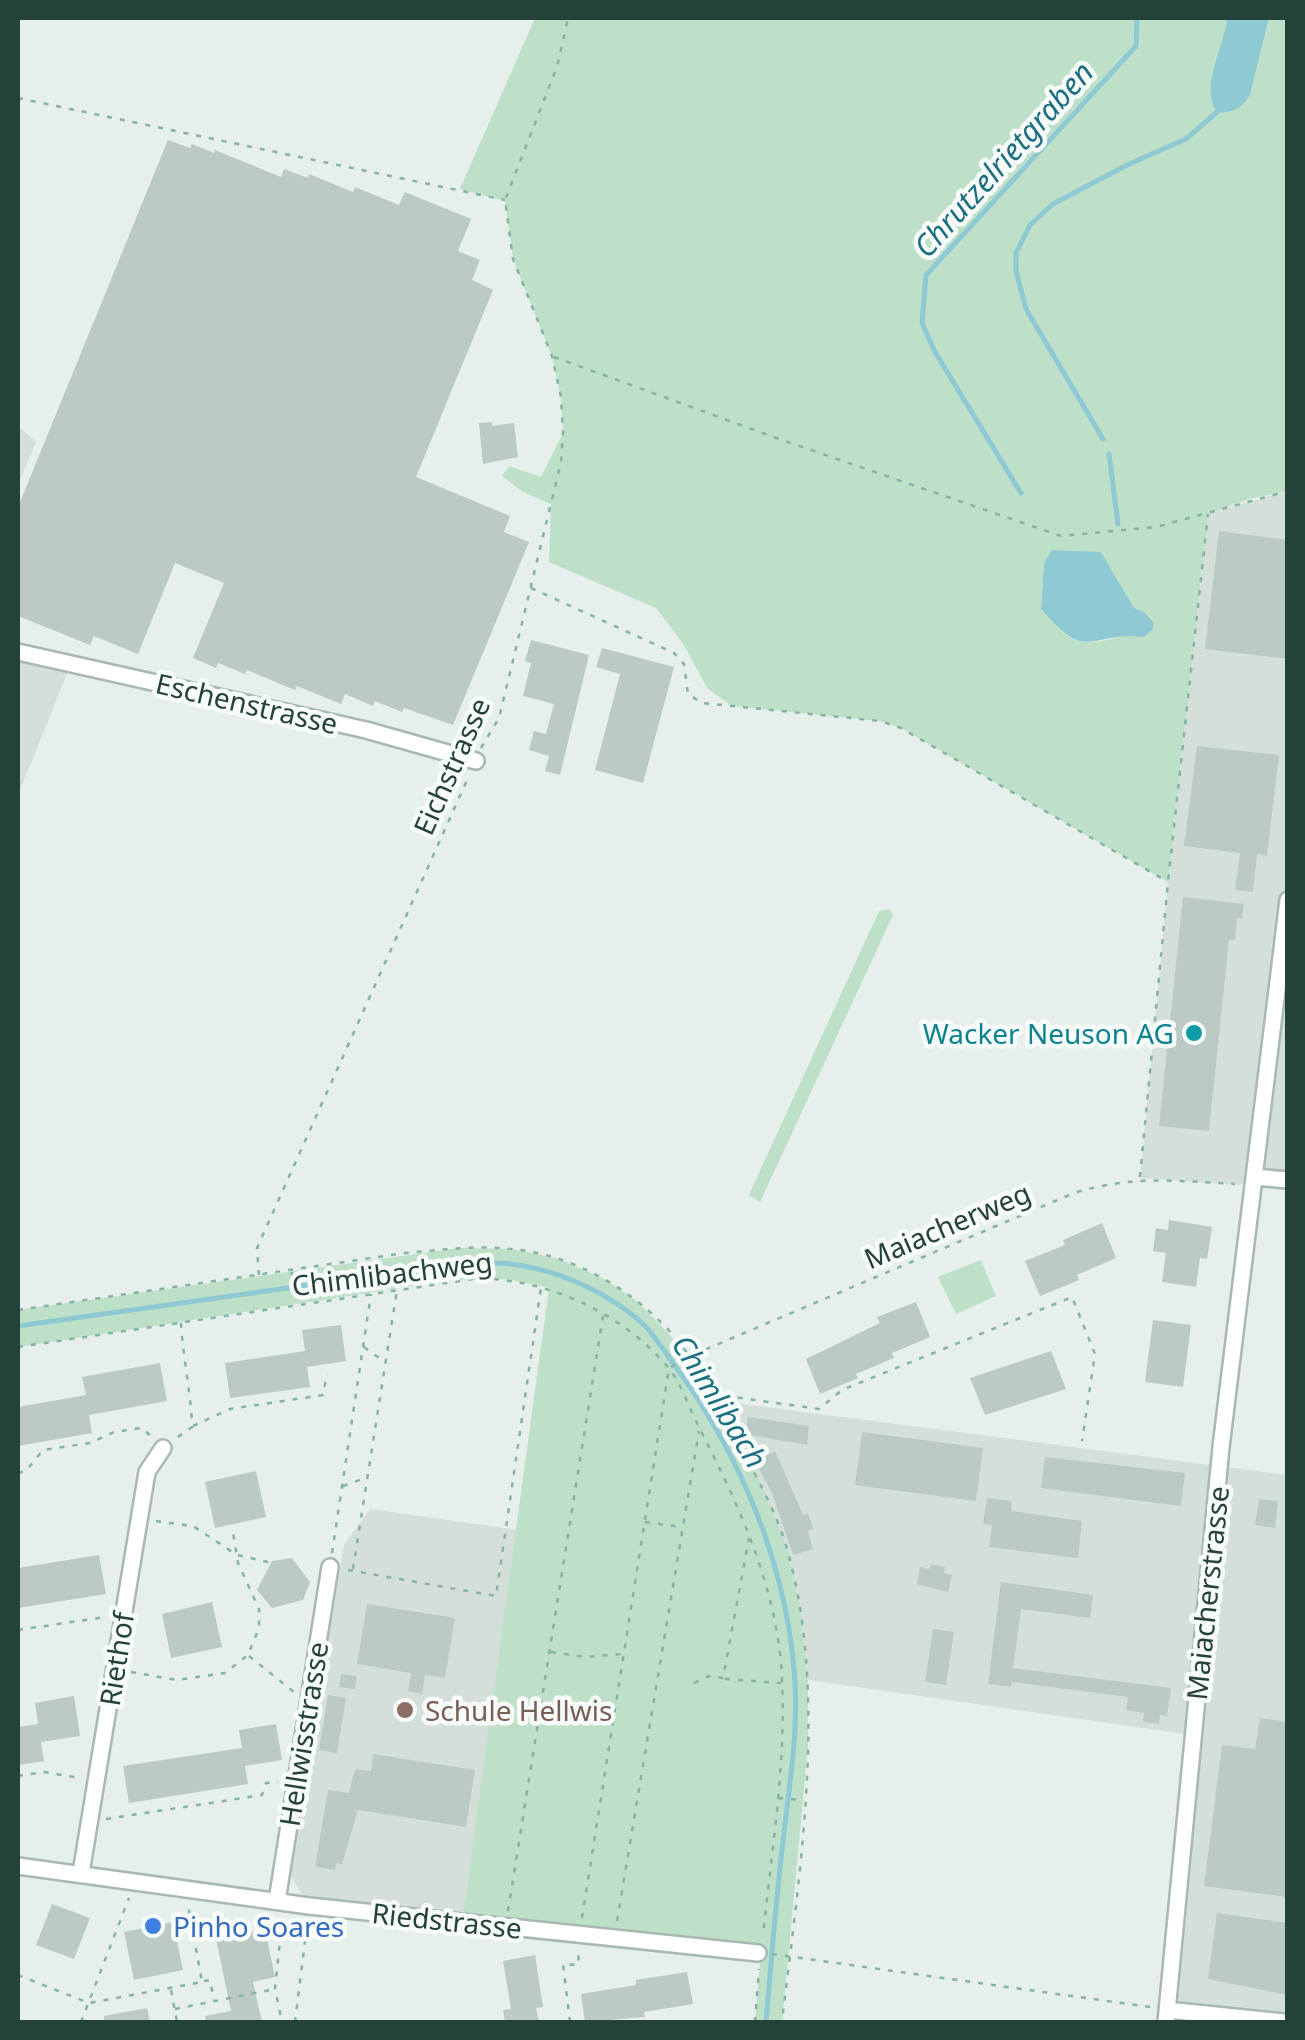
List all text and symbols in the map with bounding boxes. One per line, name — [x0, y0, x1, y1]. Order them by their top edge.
water label: Chrutzelrietgraben — [904, 52, 1102, 266]
street label: Eschenstrasse — [152, 664, 342, 742]
street label: Eichstrasse — [404, 691, 498, 841]
place label: Wacker Neuson AG — [923, 1014, 1174, 1052]
marker: Wacker Neuson AG — [1183, 1022, 1205, 1044]
street label: Maiacherweg — [858, 1173, 1036, 1277]
street label: Chimlibachweg — [290, 1242, 494, 1304]
water label: Chimlibach — [663, 1327, 777, 1475]
street label: Maiacherstrasse — [1177, 1484, 1237, 1702]
street label: Riethof — [90, 1608, 142, 1709]
street label: Hellwisstrasse — [270, 1639, 336, 1829]
place label: Schule Hellwis — [425, 1691, 612, 1729]
marker: Schule Hellwis — [394, 1699, 416, 1721]
street label: Riedstrasse — [370, 1893, 524, 1947]
place label: Pinho Soares — [173, 1907, 344, 1945]
marker: Pinho Soares — [142, 1915, 164, 1937]

